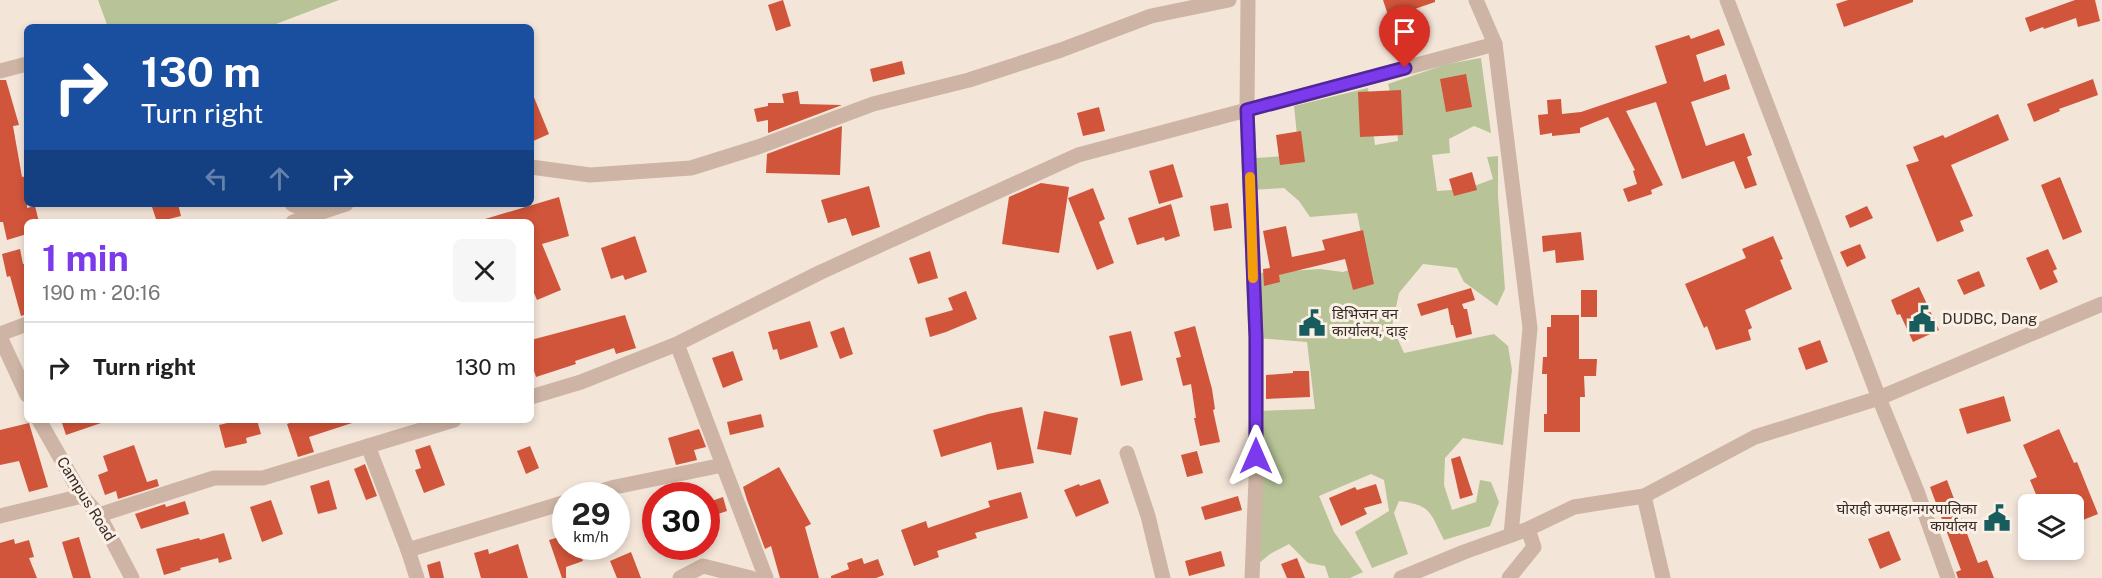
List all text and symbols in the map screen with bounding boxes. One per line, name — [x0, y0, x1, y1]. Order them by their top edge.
pin — [1379, 6, 1430, 68]
icon: arrive — [1388, 15, 1421, 48]
text: 130 m — [141, 47, 261, 96]
icon: right — [42, 48, 120, 126]
text: Turn right — [141, 97, 264, 129]
icon: left — [200, 162, 233, 195]
icon: ahead — [263, 162, 296, 195]
icon: right — [326, 162, 359, 195]
text: 1 min — [42, 237, 129, 279]
button: close — [453, 239, 516, 302]
text: 190 m · 20:16 — [42, 281, 160, 305]
public building icon: DUDBC, Dang — [1907, 304, 1937, 334]
place label: डिभिजन वन कार्यालय, दाङ् — [1332, 305, 1408, 341]
public building icon: डिभिजन वन कार्यालय, दाङ् — [1297, 308, 1327, 338]
place label: DUDBC, Dang — [1942, 310, 2037, 327]
icon: right — [42, 351, 75, 384]
text: Turn right — [93, 354, 196, 380]
text: 130 m — [455, 354, 516, 380]
position arrow — [1224, 424, 1288, 488]
street label: Campus Road — [54, 454, 119, 544]
speed limit sign: 30 — [642, 482, 720, 560]
map controls — [2018, 494, 2084, 560]
button: layers — [2018, 494, 2084, 560]
text: 29 — [572, 496, 610, 532]
place label: घोराही उपमहानगरपालिका कार्यालय — [1836, 500, 1978, 534]
public building icon: घोराही उपमहानगरपालिका कार्यालय — [1982, 503, 2012, 533]
text: km/h — [573, 528, 609, 545]

